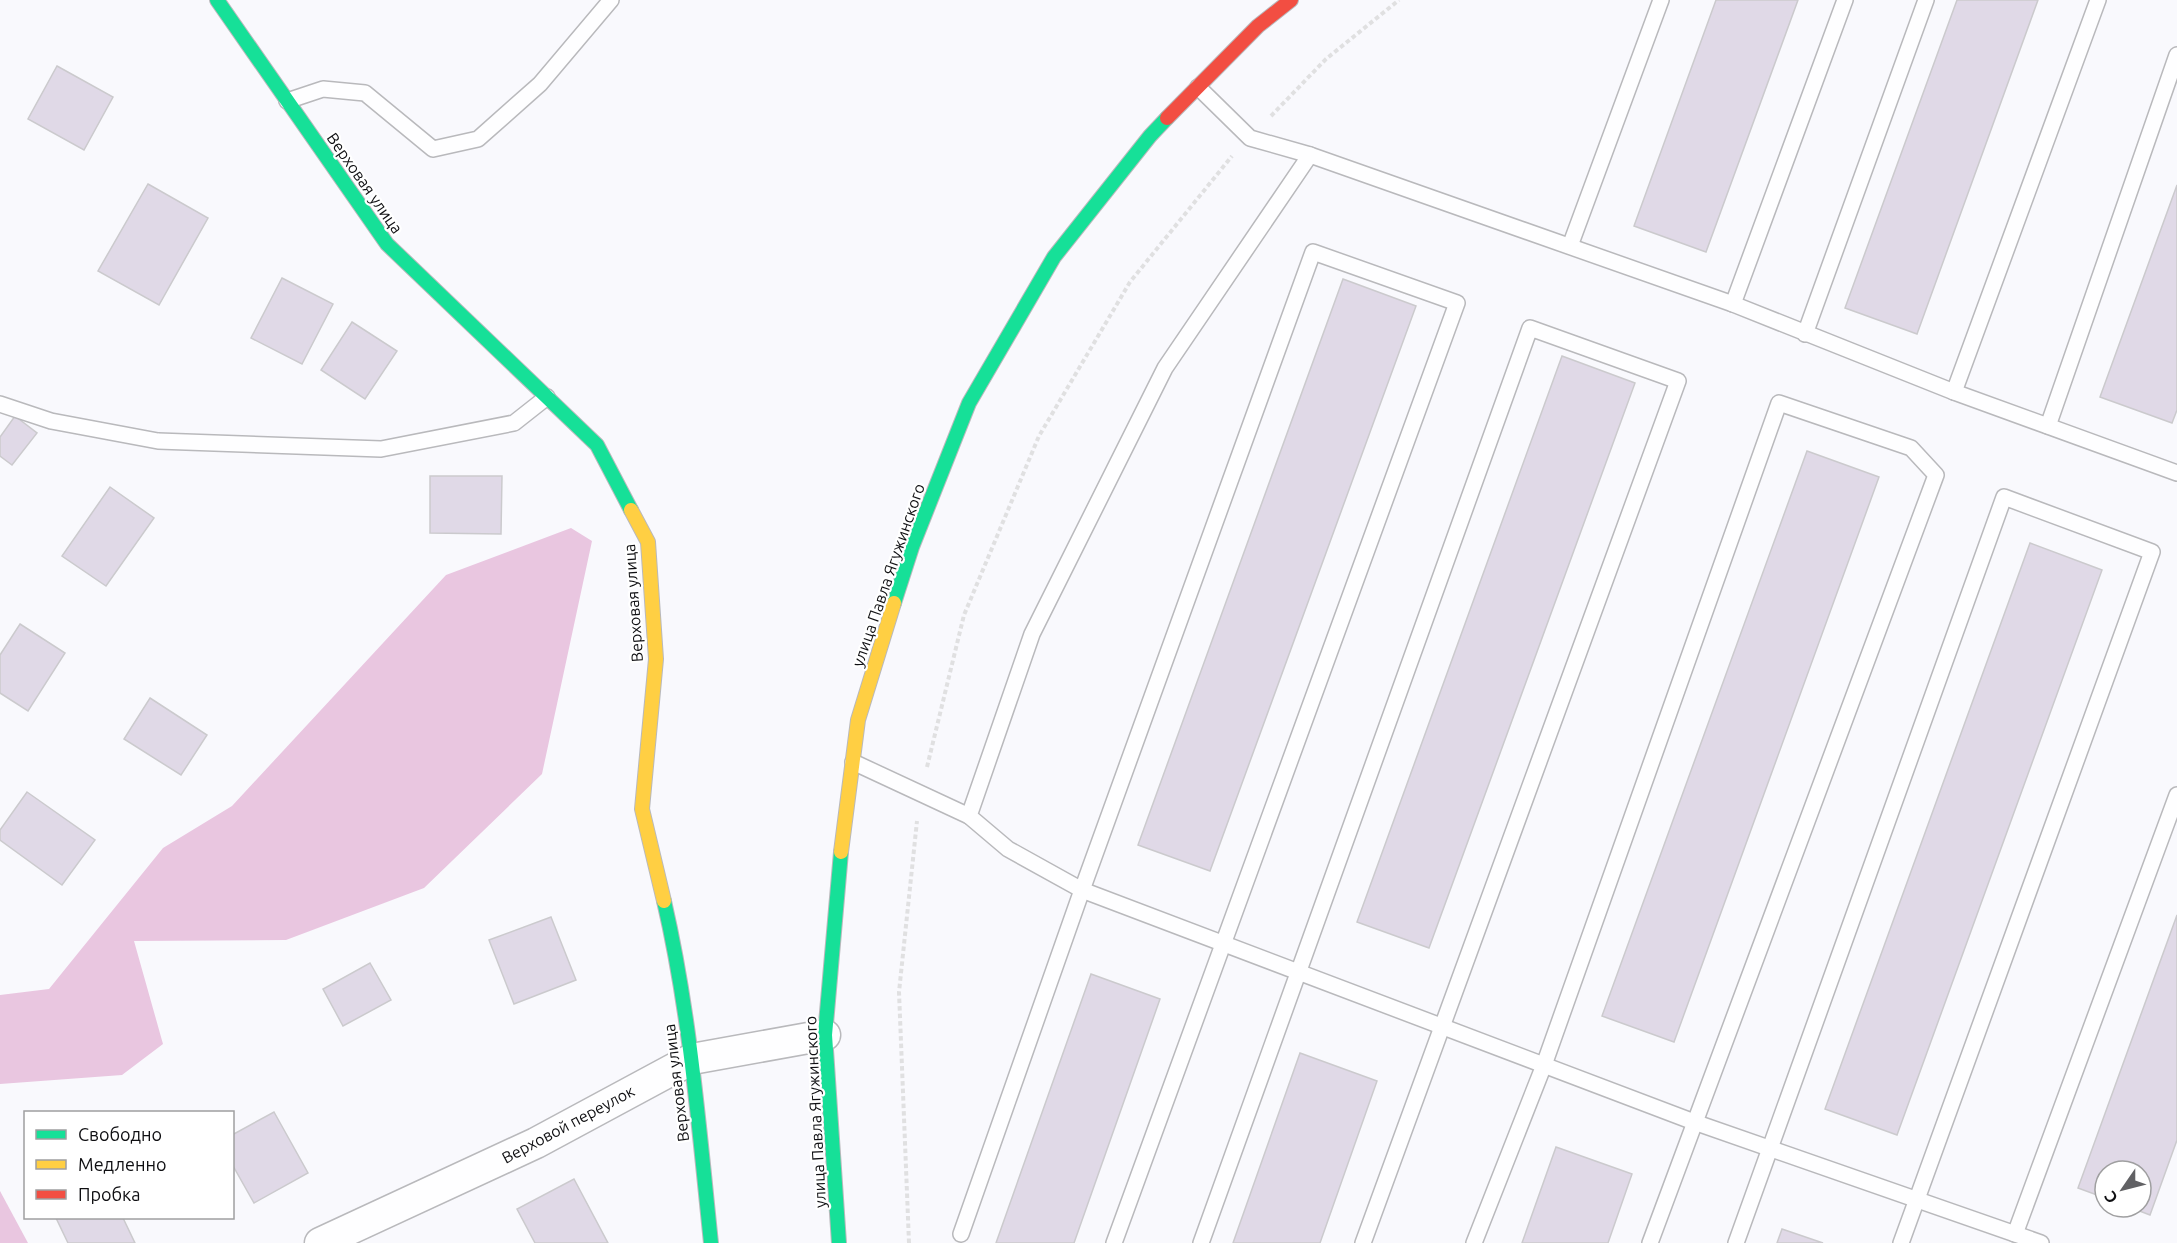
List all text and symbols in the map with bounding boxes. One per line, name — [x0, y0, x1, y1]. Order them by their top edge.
street label: Верховая улица — [324, 129, 406, 237]
street label: улица Павла Ягужинского — [848, 481, 928, 669]
street label: Верховая улица — [620, 543, 646, 663]
street label: улица Павла Ягужинского — [801, 1015, 829, 1209]
street label: Верховая улица — [660, 1023, 692, 1143]
street label: Верховой переулок — [499, 1081, 637, 1167]
legend — [24, 1111, 234, 1219]
text: Свободно — [78, 1124, 162, 1144]
text: Медленно — [78, 1154, 167, 1174]
north arrow — [2093, 1159, 2153, 1219]
text: Пробка — [78, 1184, 141, 1204]
text: С — [2100, 1188, 2121, 1207]

